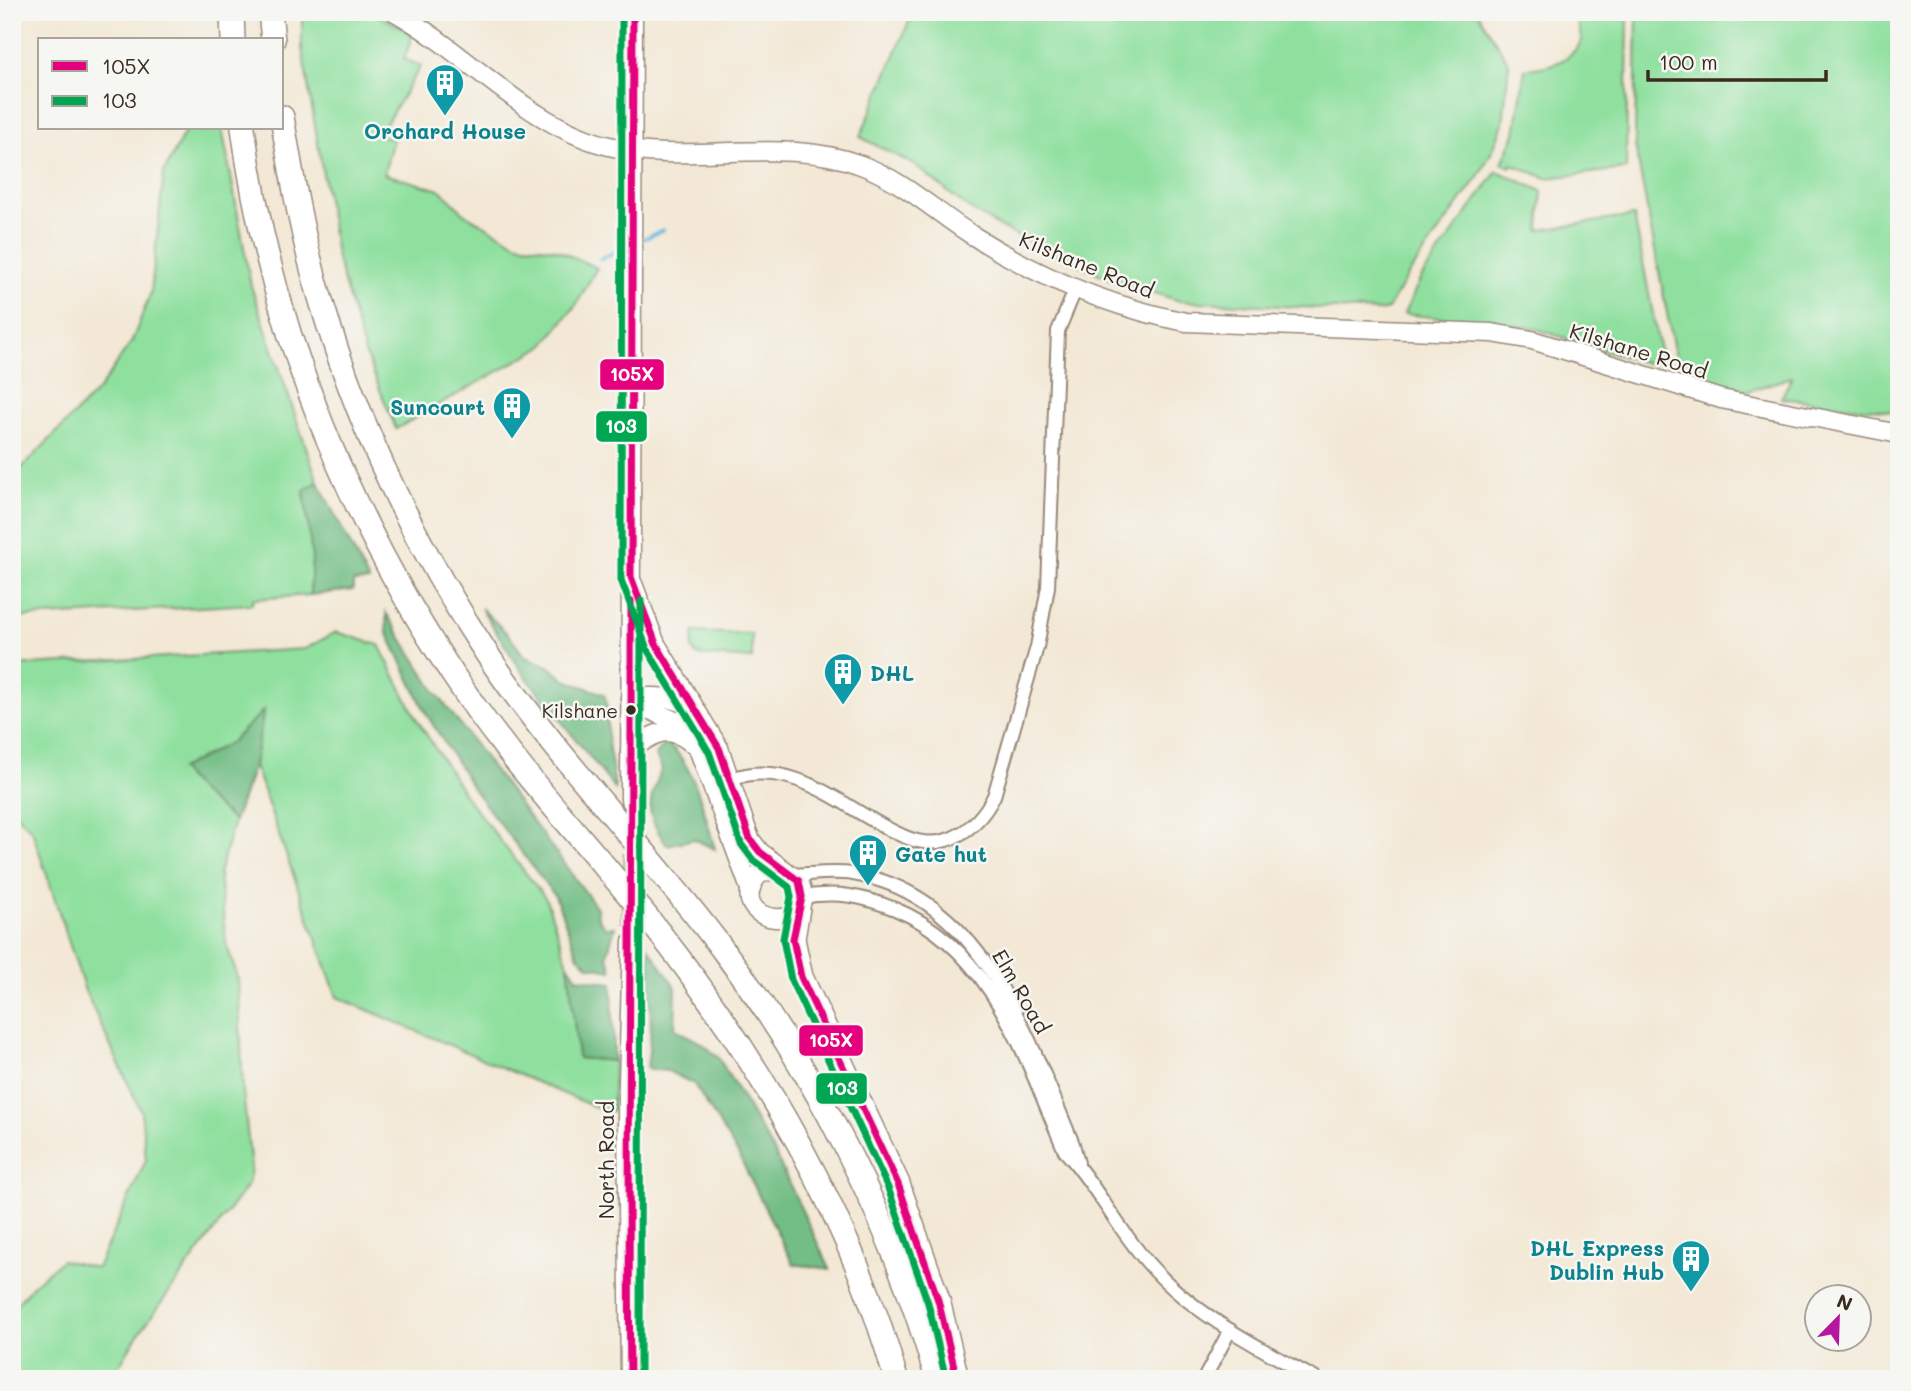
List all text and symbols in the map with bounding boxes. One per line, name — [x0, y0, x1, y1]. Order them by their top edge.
legend — [38, 38, 284, 130]
scale bar — [1648, 38, 1827, 82]
text: 100 m — [1659, 48, 1718, 75]
text: 105X — [102, 52, 151, 79]
building icon: Orchard House — [424, 62, 466, 117]
text: 103 — [102, 86, 137, 113]
place label: Orchard House — [364, 117, 526, 144]
street label: Kilshane Road — [1016, 225, 1158, 303]
street label: Kilshane Road — [1567, 316, 1711, 384]
line badge: 105X — [599, 358, 665, 391]
text: 105X — [610, 361, 654, 386]
building icon: Suncourt — [491, 385, 533, 440]
place label: Suncourt — [390, 393, 485, 420]
line badge: 103 — [595, 410, 648, 443]
text: 103 — [605, 413, 637, 438]
building icon: DHL — [822, 651, 864, 706]
place label: DHL — [870, 659, 914, 686]
place label: Kilshane — [542, 698, 618, 723]
marker: Kilshane — [624, 703, 638, 717]
building icon: Gate hut — [847, 832, 889, 887]
place label: Gate hut — [895, 840, 987, 867]
street label: Elm Road — [987, 944, 1057, 1038]
line badge: 105X — [798, 1024, 864, 1057]
text: 105X — [809, 1027, 853, 1052]
line badge: 103 — [815, 1072, 868, 1105]
text: 103 — [826, 1075, 858, 1100]
street label: North Road — [592, 1101, 619, 1219]
place label: DHL Express Dublin Hub — [1530, 1234, 1664, 1285]
building icon: DHL Express Dublin Hub — [1670, 1238, 1712, 1293]
north arrow — [1802, 1282, 1872, 1352]
text: N — [1833, 1288, 1856, 1316]

